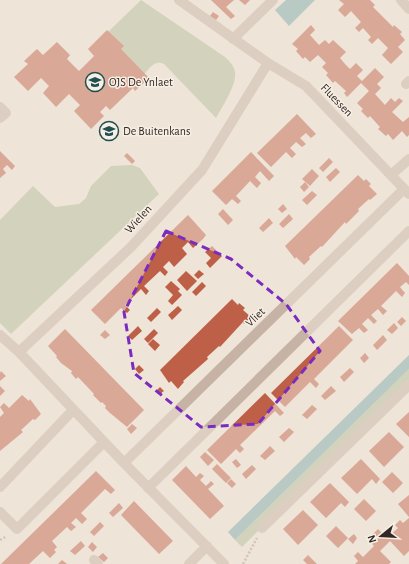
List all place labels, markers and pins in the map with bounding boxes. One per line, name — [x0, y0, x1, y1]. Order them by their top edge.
school or university icon: OJS De Ynlaet — [84, 71, 106, 93]
place label: OJS De Ynlaet — [109, 76, 173, 88]
school or university icon: De Buitenkans — [98, 120, 120, 142]
place label: De Buitenkans — [123, 125, 190, 137]

